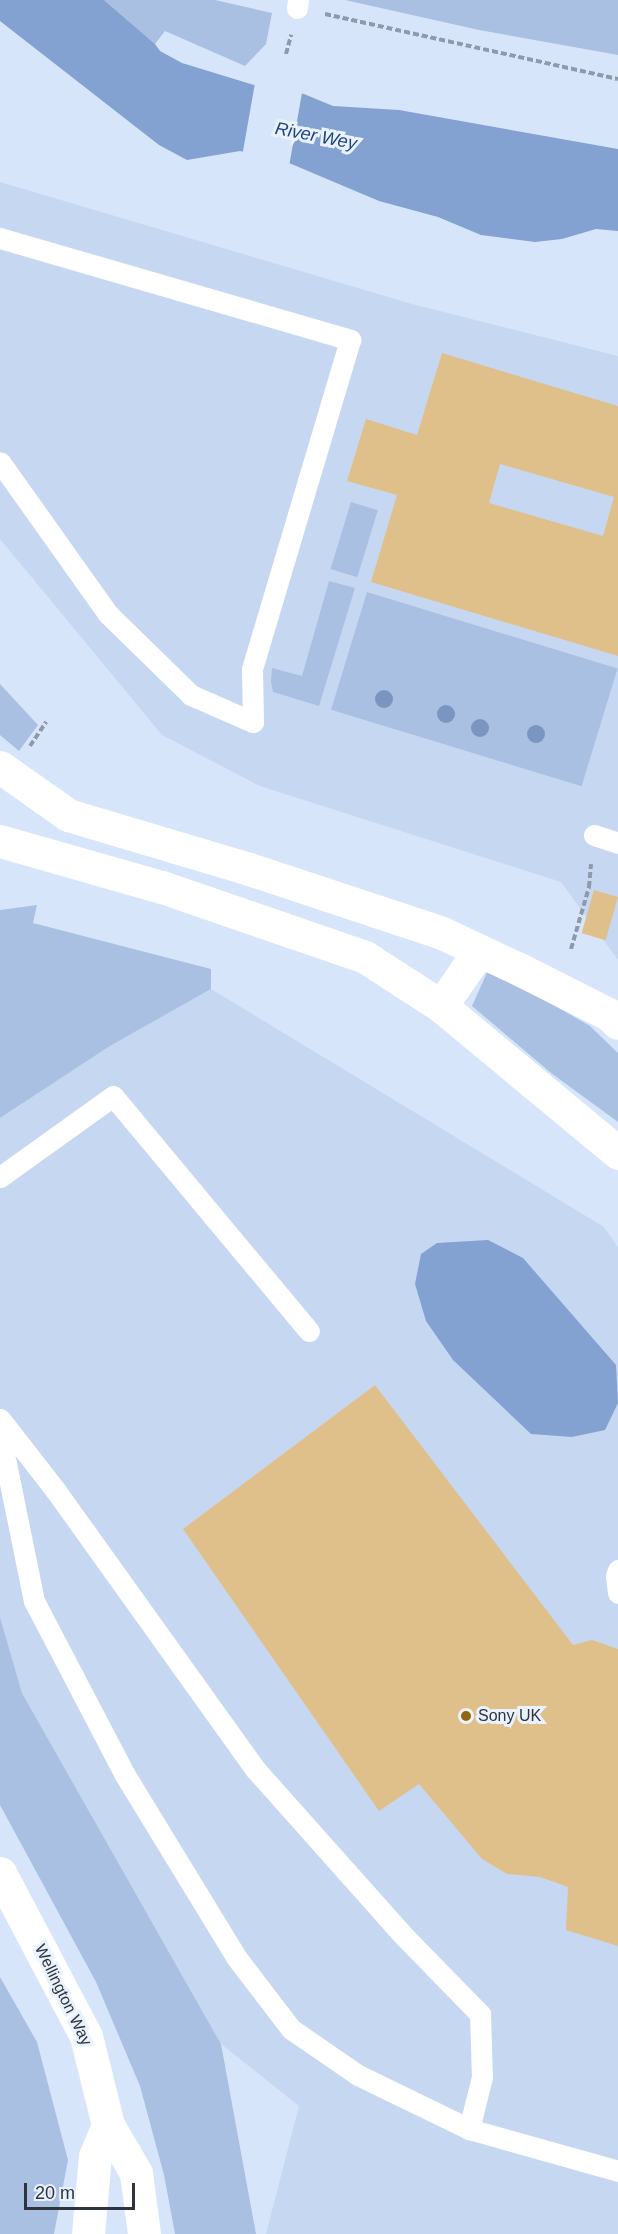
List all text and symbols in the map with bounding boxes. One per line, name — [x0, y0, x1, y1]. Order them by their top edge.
water label: River Wey — [273, 118, 359, 154]
place label: Sony UK — [478, 1706, 541, 1726]
marker: Sony UK — [459, 1709, 473, 1723]
street label: Wellington Way — [30, 1941, 96, 2049]
scale bar — [27, 2171, 138, 2209]
text: 20 m — [35, 2183, 75, 2203]

